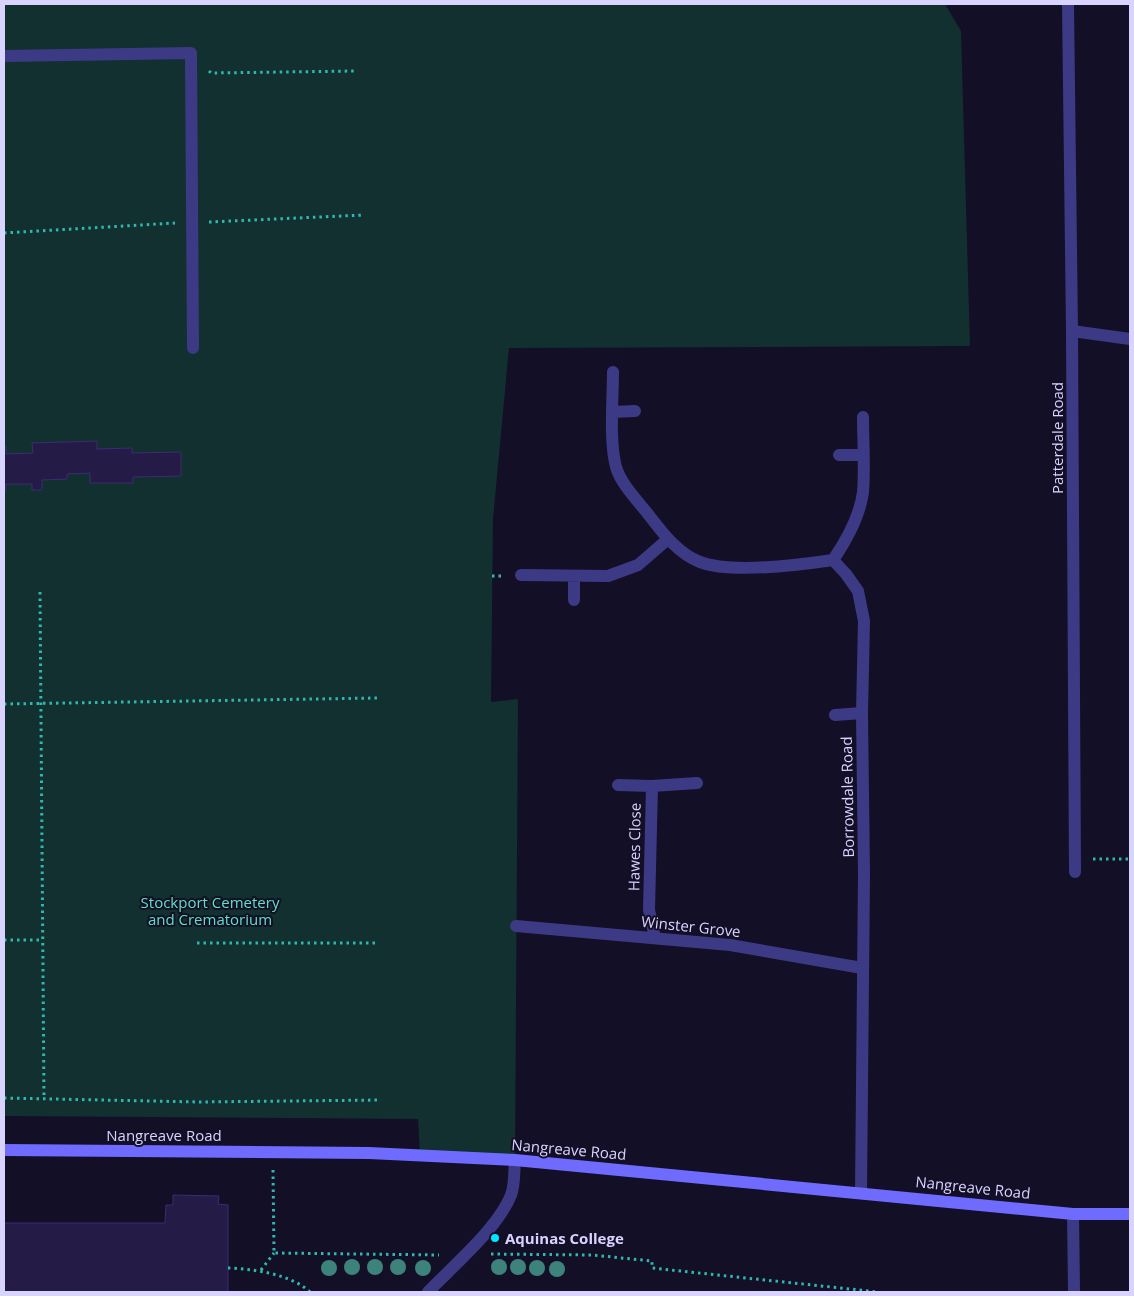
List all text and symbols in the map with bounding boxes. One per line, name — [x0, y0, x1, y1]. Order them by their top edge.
street label: Patterdale Road — [1047, 382, 1067, 494]
street label: Borrowdale Road — [836, 736, 858, 858]
street label: Hawes Close — [623, 803, 645, 891]
park label: Stockport Cemetery and Crematorium — [141, 892, 280, 929]
street label: Winster Grove — [640, 911, 742, 941]
street label: Nangreave Road — [106, 1125, 222, 1145]
street label: Nangreave Road — [511, 1134, 627, 1164]
street label: Nangreave Road — [915, 1171, 1031, 1203]
place label: Aquinas College — [505, 1228, 624, 1248]
marker: Aquinas College — [489, 1232, 501, 1244]

